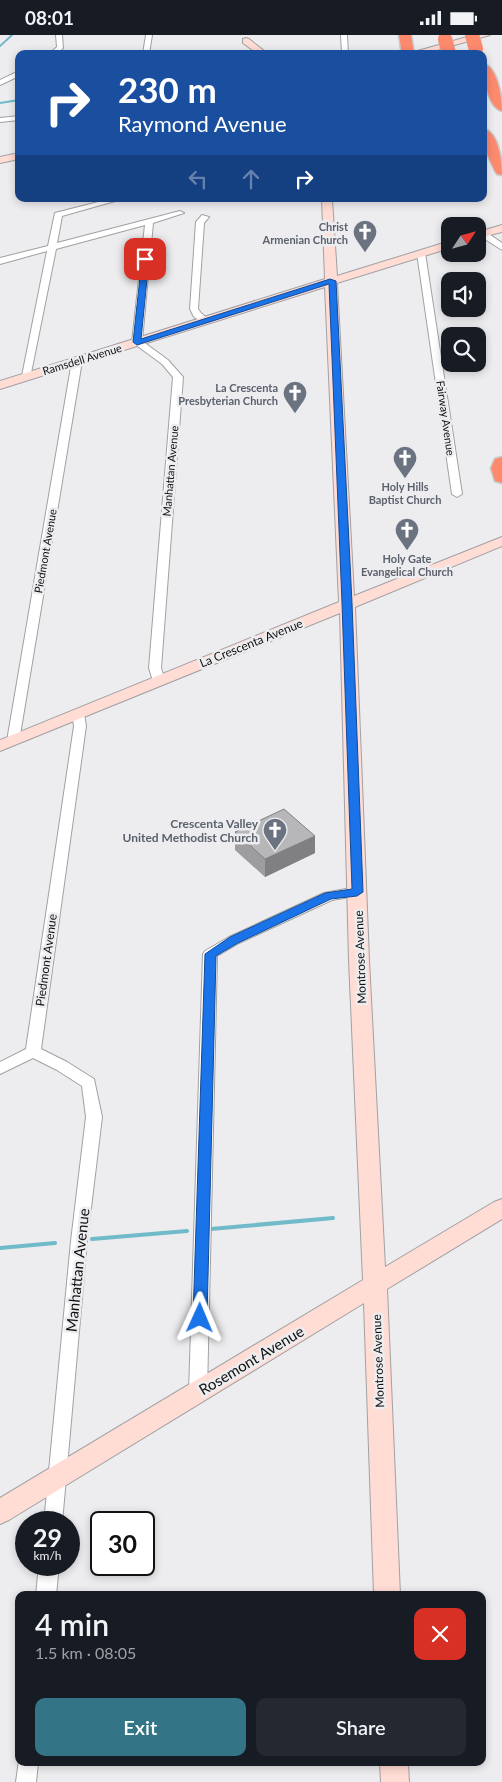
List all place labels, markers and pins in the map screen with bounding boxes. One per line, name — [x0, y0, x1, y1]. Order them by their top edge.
church icon: Christ Armenian Church — [352, 219, 378, 253]
place label: Christ Armenian Church — [262, 220, 349, 246]
pin — [124, 238, 166, 280]
church icon: La Crescenta Presbyterian Church — [282, 380, 308, 414]
place label: La Crescenta Presbyterian Church — [178, 381, 278, 407]
church icon: Holy Hills Baptist Church — [392, 445, 418, 479]
place label: Holy Hills Baptist Church — [369, 480, 441, 506]
church icon: Holy Gate Evangelical Church — [394, 517, 420, 551]
place label: Holy Gate Evangelical Church — [361, 552, 453, 578]
place label: Crescenta Valley United Methodist Church — [122, 816, 259, 845]
church icon: Crescenta Valley United Methodist Church — [262, 817, 288, 851]

